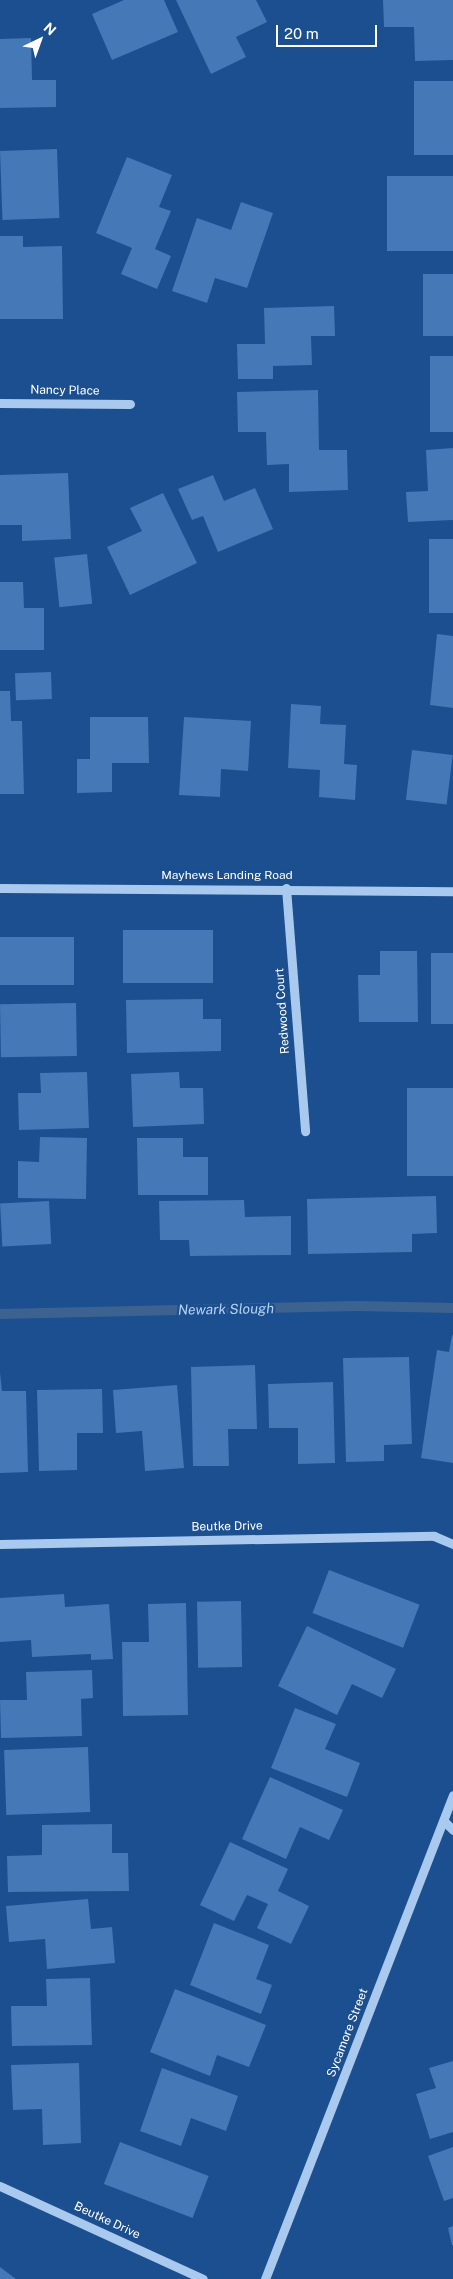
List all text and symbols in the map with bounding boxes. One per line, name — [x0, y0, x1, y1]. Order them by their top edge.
north arrow — [15, 15, 65, 65]
scale bar — [278, 15, 379, 47]
text: N — [41, 19, 59, 38]
text: 20 m — [284, 25, 319, 42]
street label: Nancy Place — [30, 383, 100, 399]
street label: Mayhews Landing Road — [161, 869, 293, 883]
street label: Redwood Court — [273, 968, 293, 1054]
water label: Newark Slough — [178, 1300, 274, 1318]
street label: Beutke Drive — [191, 1519, 263, 1535]
street label: Sycamore Street — [324, 1987, 372, 2079]
street label: Beutke Drive — [72, 2199, 142, 2243]

